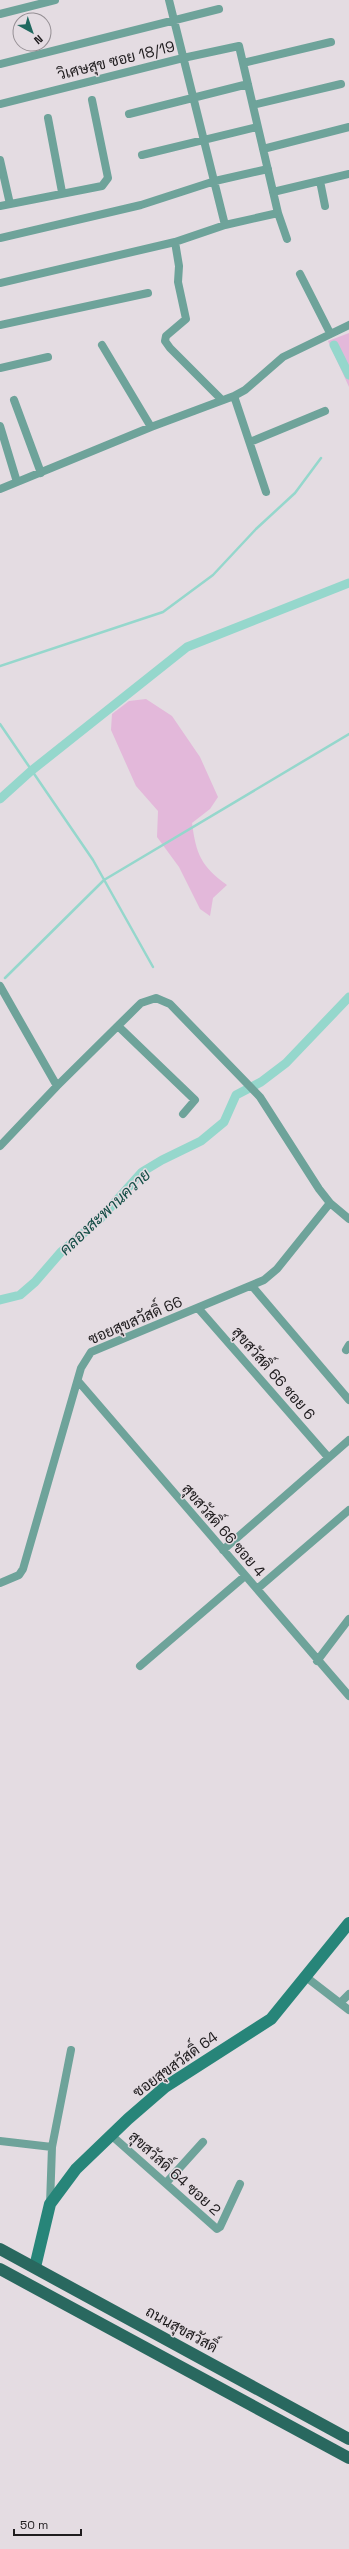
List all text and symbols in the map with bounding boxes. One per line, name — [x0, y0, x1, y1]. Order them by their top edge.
north arrow — [12, 12, 52, 52]
text: N — [31, 32, 46, 47]
street label: วิเศษสุข ซอย 18/19 — [55, 36, 177, 86]
water label: คลองสะพานควาย — [55, 1164, 155, 1260]
street label: ซอยสุขสวัสดิ์ 66 — [83, 1287, 186, 1350]
street label: สุขสวัสดิ์ 66 ซอย 6 — [227, 1319, 324, 1425]
street label: สุขสวัสดิ์ 66 ซอย 4 — [177, 1476, 274, 1582]
street label: ซอยสุขสวัสดิ์ 64 — [126, 2022, 222, 2103]
street label: สุขสวัสดิ์ 64 ซอย 2 — [124, 2123, 229, 2221]
street label: ถนนสุขสวัสดิ์ — [142, 2297, 224, 2358]
scale bar — [14, 2511, 81, 2537]
text: 50 m — [20, 2517, 48, 2533]

